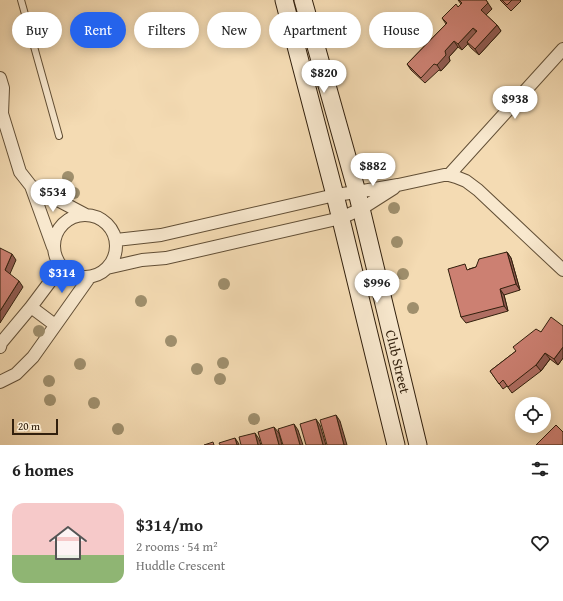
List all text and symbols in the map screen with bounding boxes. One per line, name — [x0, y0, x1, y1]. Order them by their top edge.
chip: Buy — [12, 12, 62, 48]
chip: Rent — [70, 12, 126, 48]
chip: Filters — [134, 12, 199, 48]
chip: New — [207, 12, 261, 48]
chip: Apartment — [269, 12, 361, 48]
chip: House — [369, 12, 433, 48]
pin: $820 — [300, 60, 348, 94]
text: $820 — [311, 63, 337, 82]
pin: $938 — [491, 86, 539, 120]
text: $938 — [502, 89, 528, 108]
pin: $882 — [349, 153, 397, 187]
text: $882 — [360, 156, 386, 175]
pin: $534 — [29, 179, 77, 213]
text: $534 — [40, 182, 66, 201]
pin: $314 — [38, 260, 86, 294]
text: $314 — [49, 263, 75, 282]
pin: $996 — [353, 270, 401, 304]
text: $996 — [364, 273, 390, 292]
street label: Club Street — [381, 328, 415, 396]
map controls — [515, 397, 551, 433]
button: locate — [515, 397, 551, 433]
scale bar — [12, 417, 58, 436]
text: 20 m — [18, 418, 40, 434]
text: 6 homes — [12, 457, 74, 482]
icon: filters — [529, 458, 551, 480]
text: $314/mo — [136, 512, 203, 537]
icon: home — [44, 519, 92, 567]
icon: heart — [529, 532, 551, 554]
text: 2 rooms · 54 m² — [136, 537, 218, 556]
text: Huddle Crescent — [136, 556, 225, 575]

